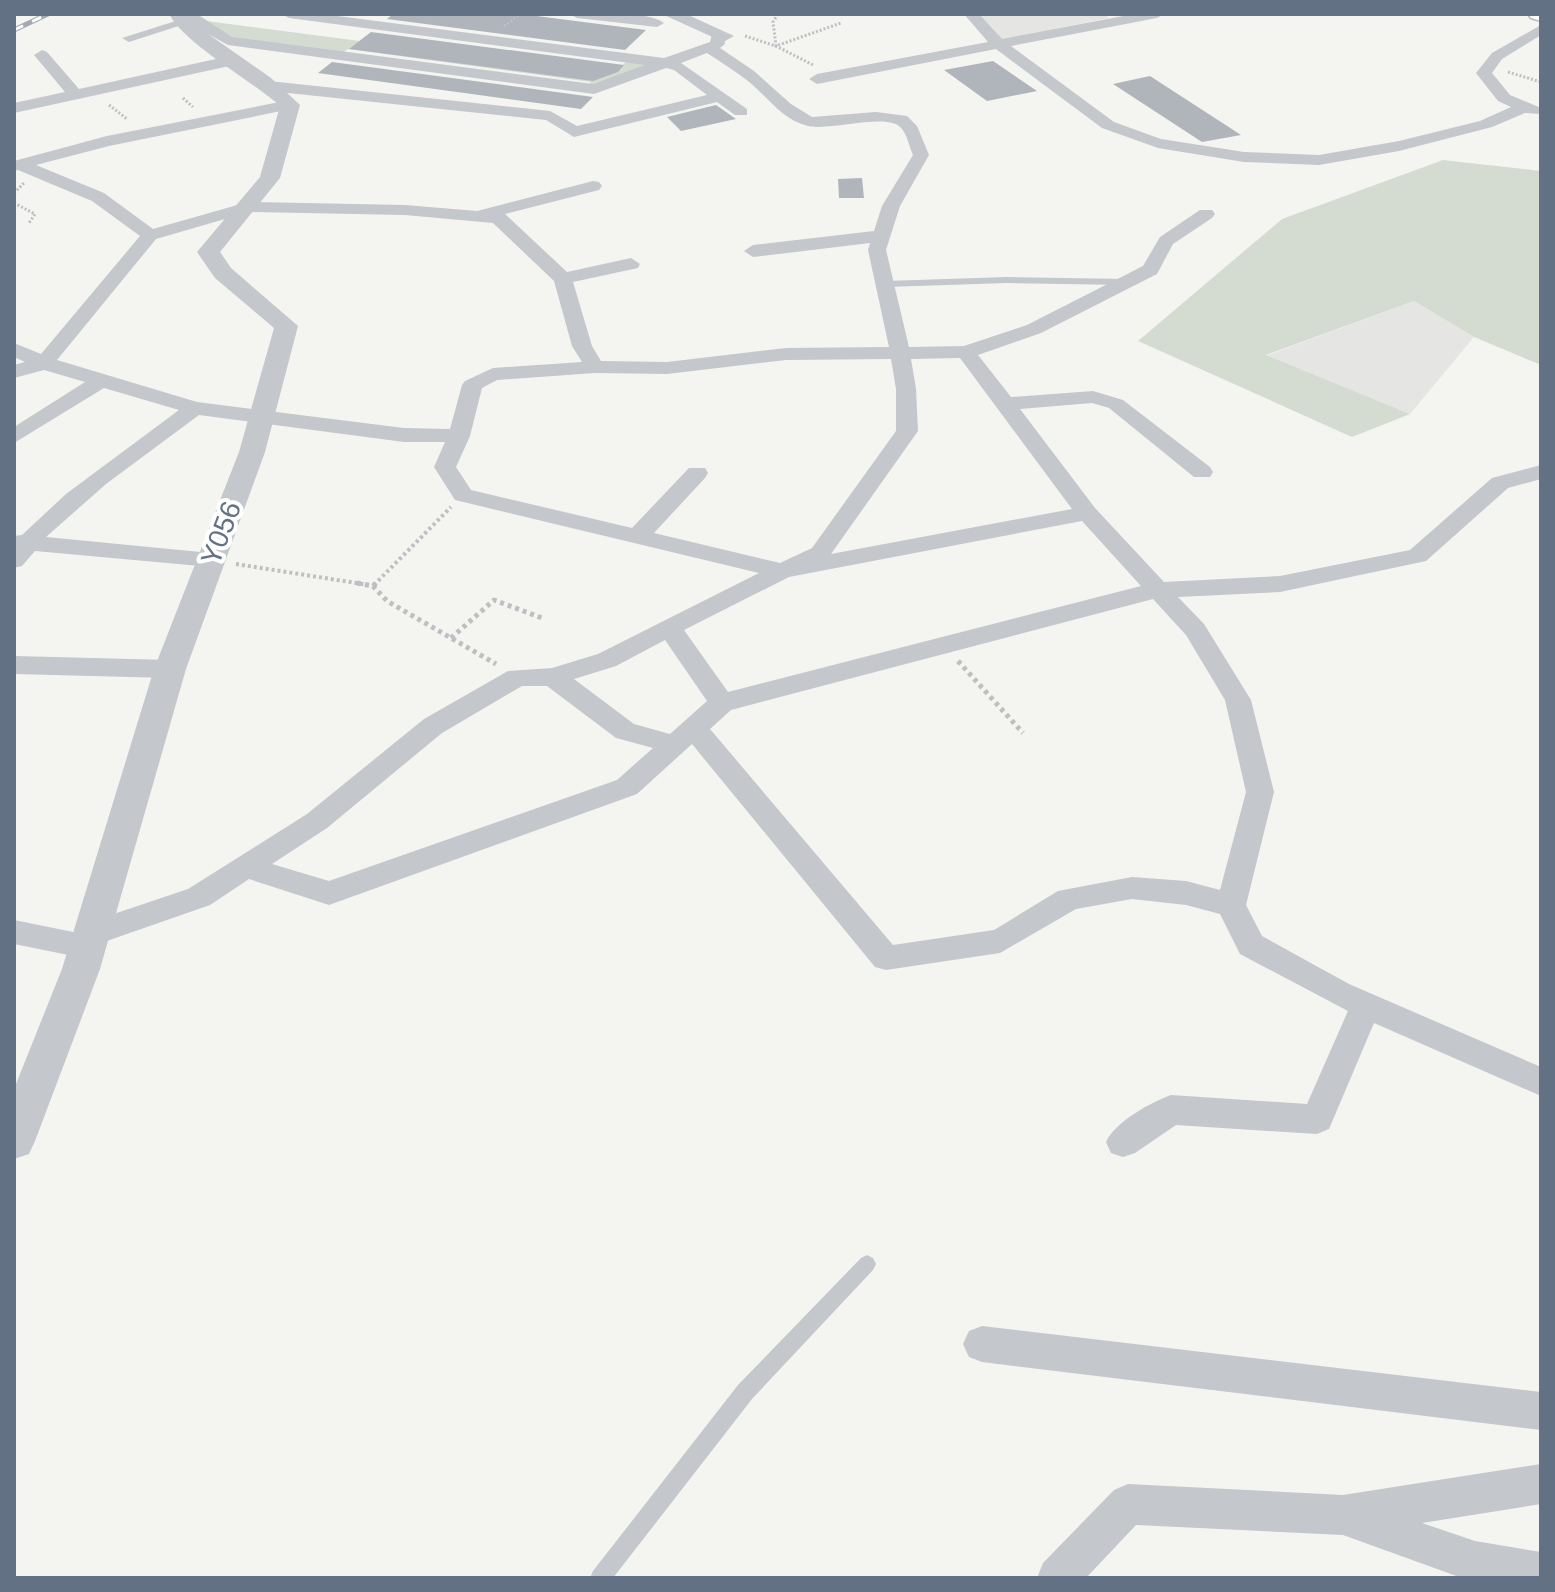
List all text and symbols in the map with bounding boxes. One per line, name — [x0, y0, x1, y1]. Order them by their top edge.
street label: Y056 — [195, 497, 247, 569]

